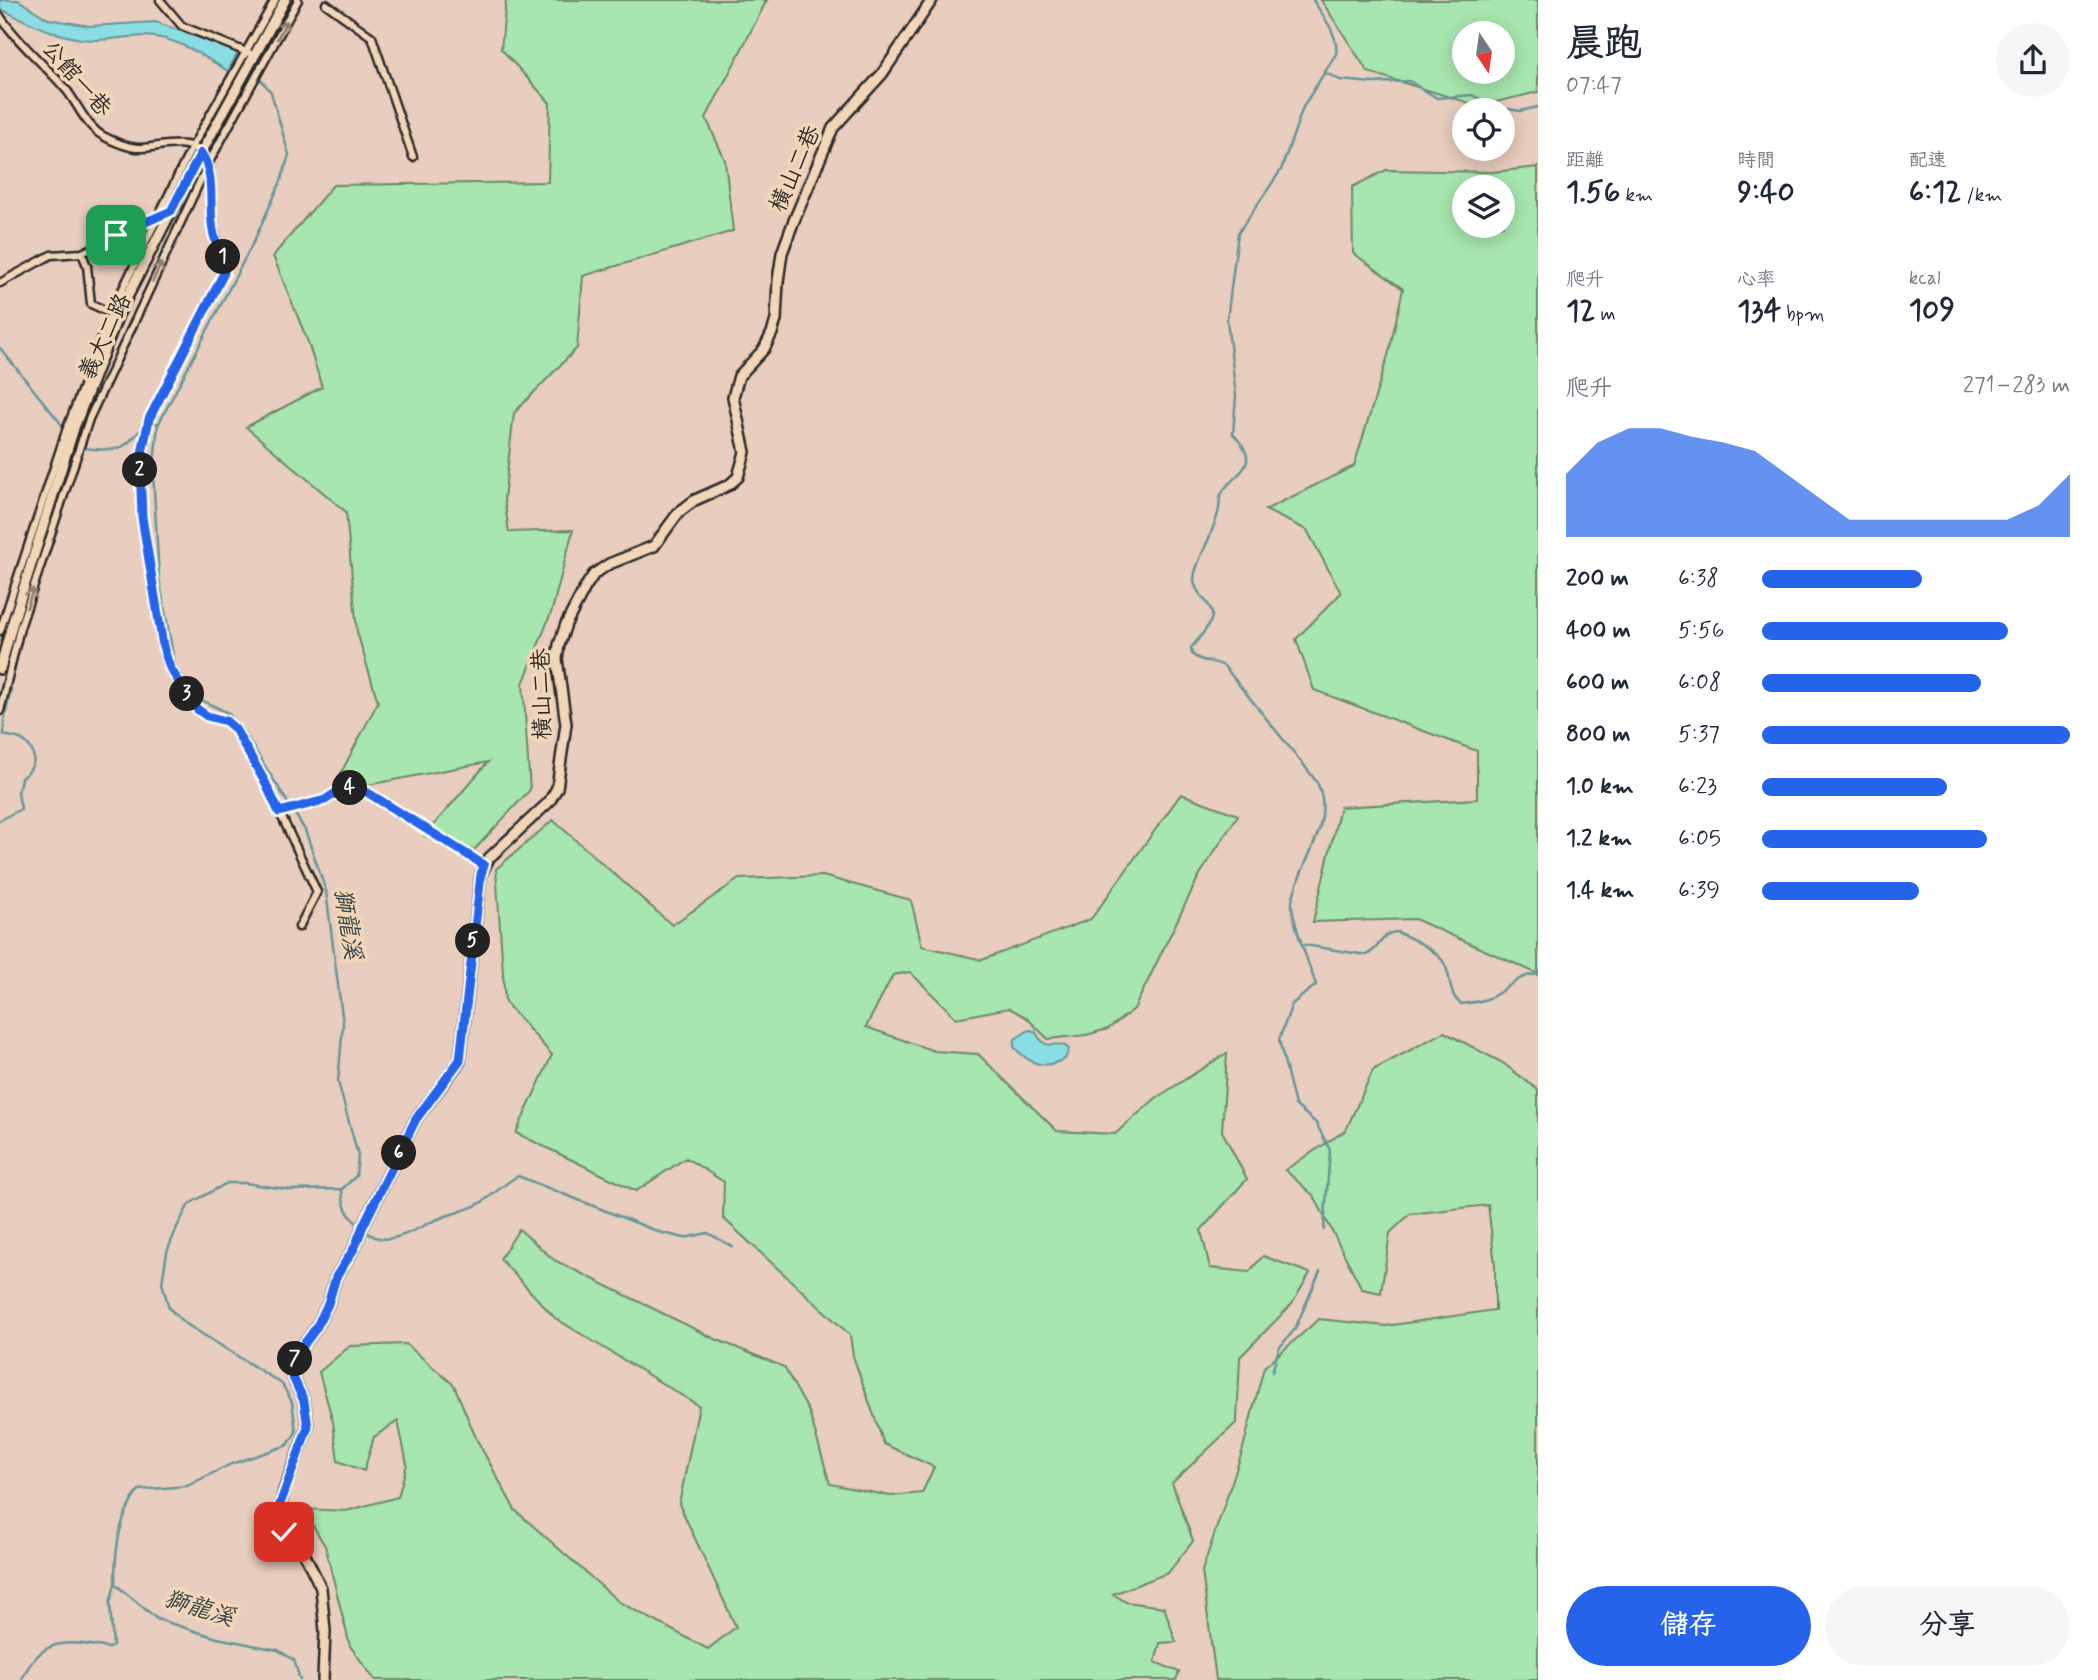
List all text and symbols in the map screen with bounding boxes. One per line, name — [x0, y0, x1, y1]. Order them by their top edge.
one-way arrow — [276, 20, 290, 41]
text: 晨跑 — [1566, 20, 1642, 69]
north arrow — [1452, 21, 1516, 84]
map controls — [1452, 21, 1515, 238]
button: share — [1996, 23, 2070, 97]
street label: 公館一巷 — [35, 34, 118, 124]
text: 07:47 — [1566, 71, 1622, 101]
button: locate — [1452, 98, 1515, 161]
street label: 橫山二巷 — [764, 120, 829, 217]
text: 距離 — [1566, 148, 1604, 173]
text: 時間 — [1737, 148, 1775, 173]
text: 配速 — [1909, 148, 1947, 173]
text: 1.56 — [1566, 173, 1620, 212]
text: 9:40 — [1737, 173, 1795, 212]
text: 6:12 — [1909, 173, 1961, 212]
button: layers — [1452, 175, 1515, 238]
text: km — [1620, 183, 1653, 208]
text: /km — [1961, 183, 2002, 208]
pin — [86, 205, 146, 265]
icon: arrive — [97, 216, 135, 254]
pin: 1 — [206, 240, 241, 274]
text: 1 — [218, 244, 227, 269]
one-way arrow — [151, 262, 164, 283]
text: kcal — [1909, 266, 1941, 291]
text: 爬升 — [1566, 267, 1604, 292]
text: 心率 — [1737, 267, 1775, 292]
street label: 義大二路 — [73, 289, 139, 385]
text: 109 — [1909, 291, 1955, 330]
text: 12 — [1566, 292, 1595, 331]
text: 134 — [1737, 292, 1781, 331]
text: m — [1595, 302, 1616, 327]
text: bpm — [1781, 302, 1825, 327]
text: 271–283 m — [1963, 371, 2070, 401]
text: 爬升 — [1566, 374, 1612, 404]
pin: 2 — [122, 452, 158, 488]
text: 2 — [135, 457, 144, 482]
text: 200 m — [1566, 564, 1629, 594]
text: 6:38 — [1678, 564, 1719, 594]
one-way arrow — [25, 587, 37, 609]
text: 400 m — [1566, 616, 1631, 646]
text: 5:56 — [1678, 616, 1724, 646]
street label: 橫山二巷 — [527, 647, 559, 740]
text: 600 m — [1566, 668, 1629, 698]
text: 6:08 — [1678, 668, 1721, 698]
pin: 3 — [170, 676, 204, 712]
text: 3 — [182, 681, 191, 706]
text: 800 m — [1566, 720, 1630, 750]
text: 5:37 — [1678, 720, 1720, 750]
pin: 4 — [332, 770, 368, 806]
text: 1.0 km — [1566, 772, 1634, 802]
text: 6:23 — [1678, 772, 1717, 802]
text: 4 — [344, 775, 355, 800]
text: 1.2 km — [1566, 824, 1632, 854]
text: 6:05 — [1678, 824, 1721, 854]
text: 1.4 km — [1566, 876, 1634, 906]
text: 6:39 — [1678, 876, 1720, 906]
water label: 獅龍溪 — [326, 886, 368, 964]
pin: 5 — [456, 923, 490, 958]
text: 5 — [467, 928, 478, 953]
pin: 6 — [382, 1136, 416, 1170]
text: 6 — [394, 1140, 403, 1165]
pin: 7 — [278, 1342, 312, 1376]
text: 7 — [289, 1346, 300, 1371]
pin — [254, 1502, 314, 1562]
icon: check — [265, 1513, 303, 1551]
water label: 獅龍溪 — [160, 1584, 240, 1635]
button: 儲存 — [1566, 1586, 1811, 1666]
button: 分享 — [1825, 1586, 2070, 1666]

